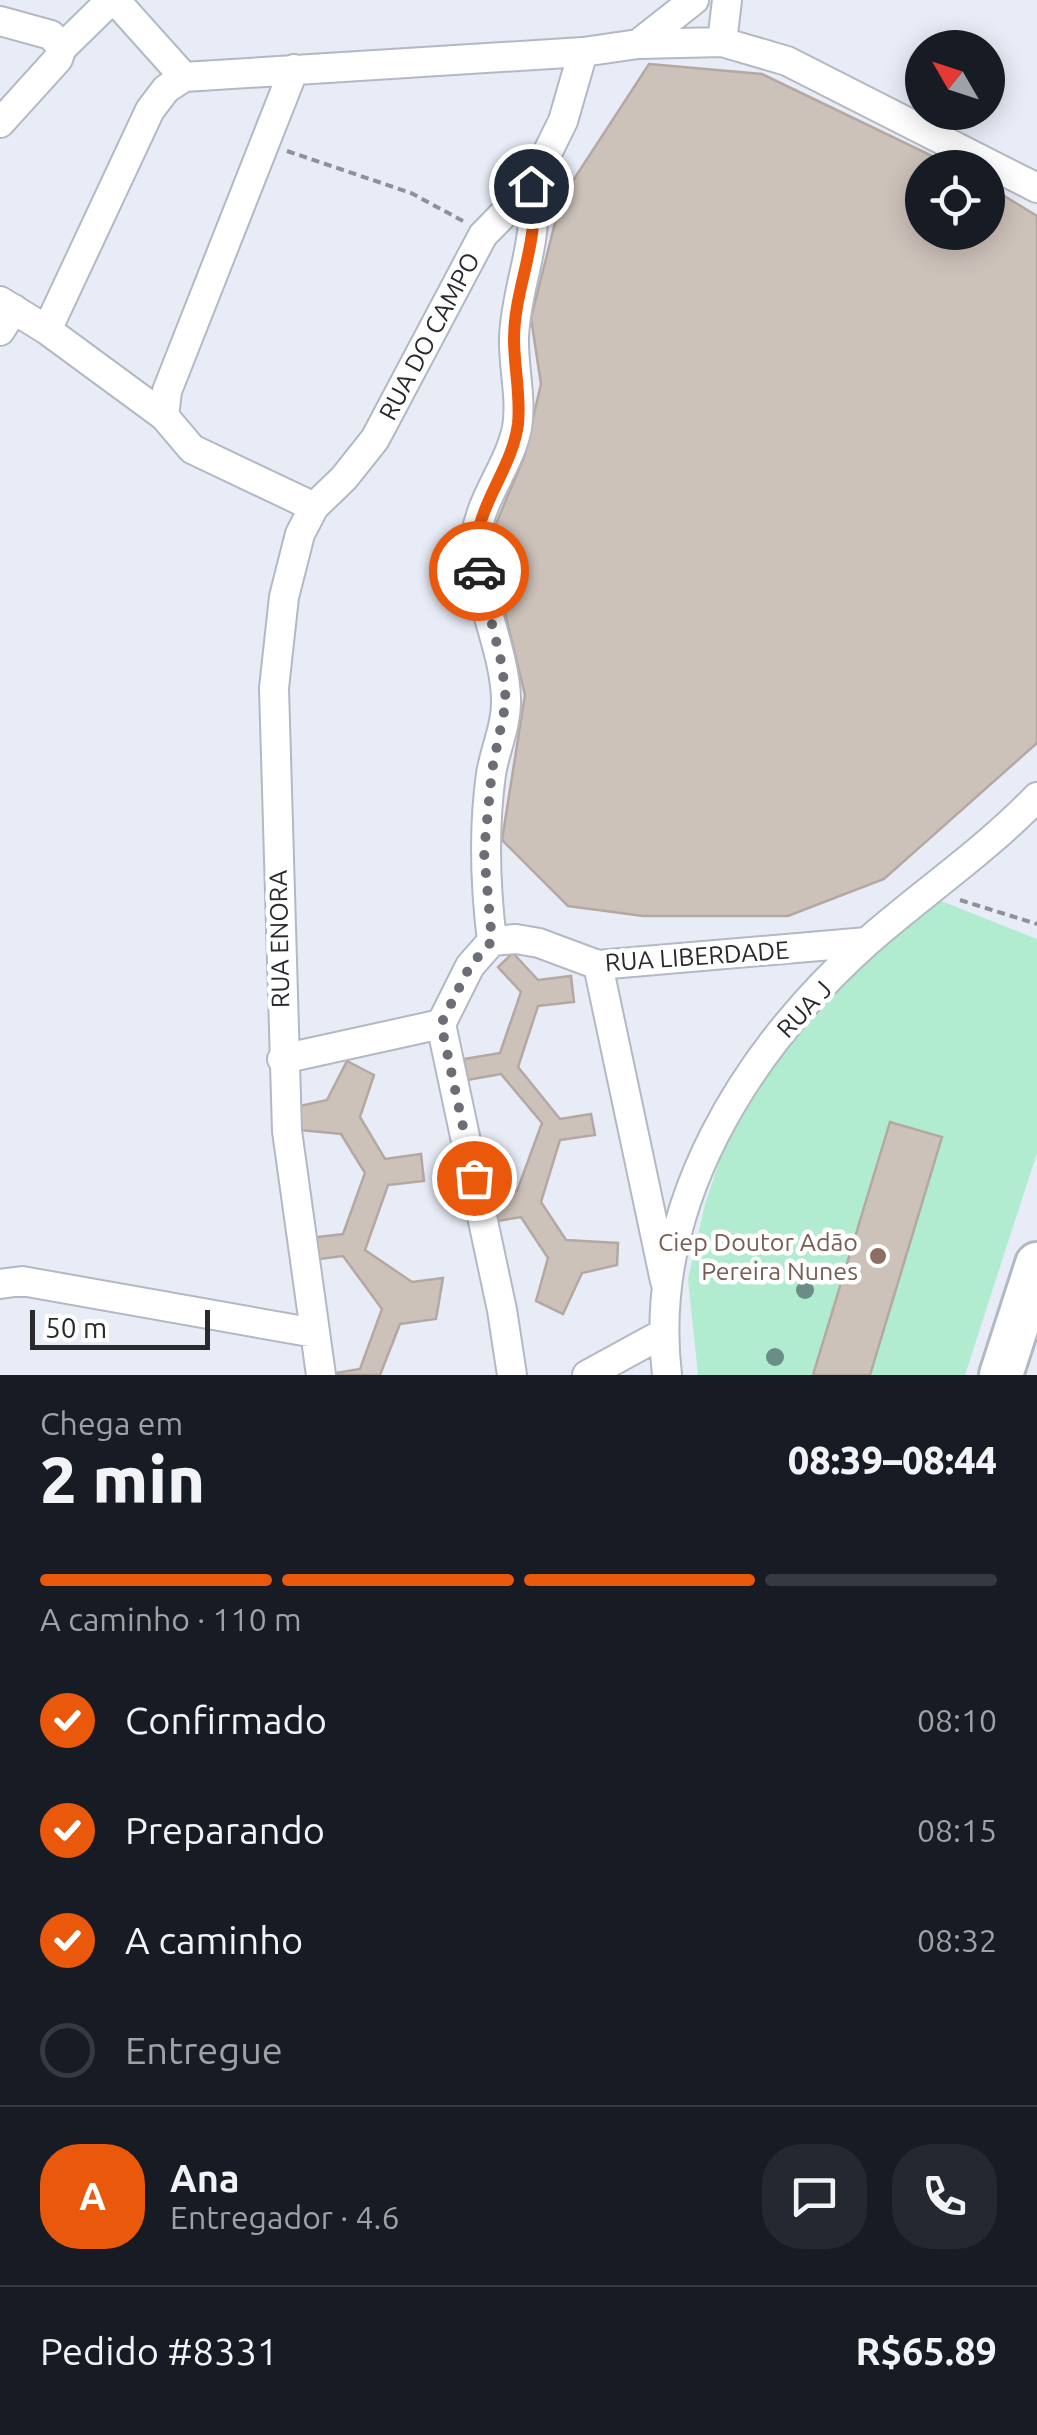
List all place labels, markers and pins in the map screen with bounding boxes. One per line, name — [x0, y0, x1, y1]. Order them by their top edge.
pin — [489, 144, 574, 229]
pin — [432, 1136, 517, 1221]
place label: Ciep Doutor Adão Pereira Nunes — [658, 1228, 858, 1285]
marker: Ciep Doutor Adão Pereira Nunes — [867, 1245, 889, 1267]

